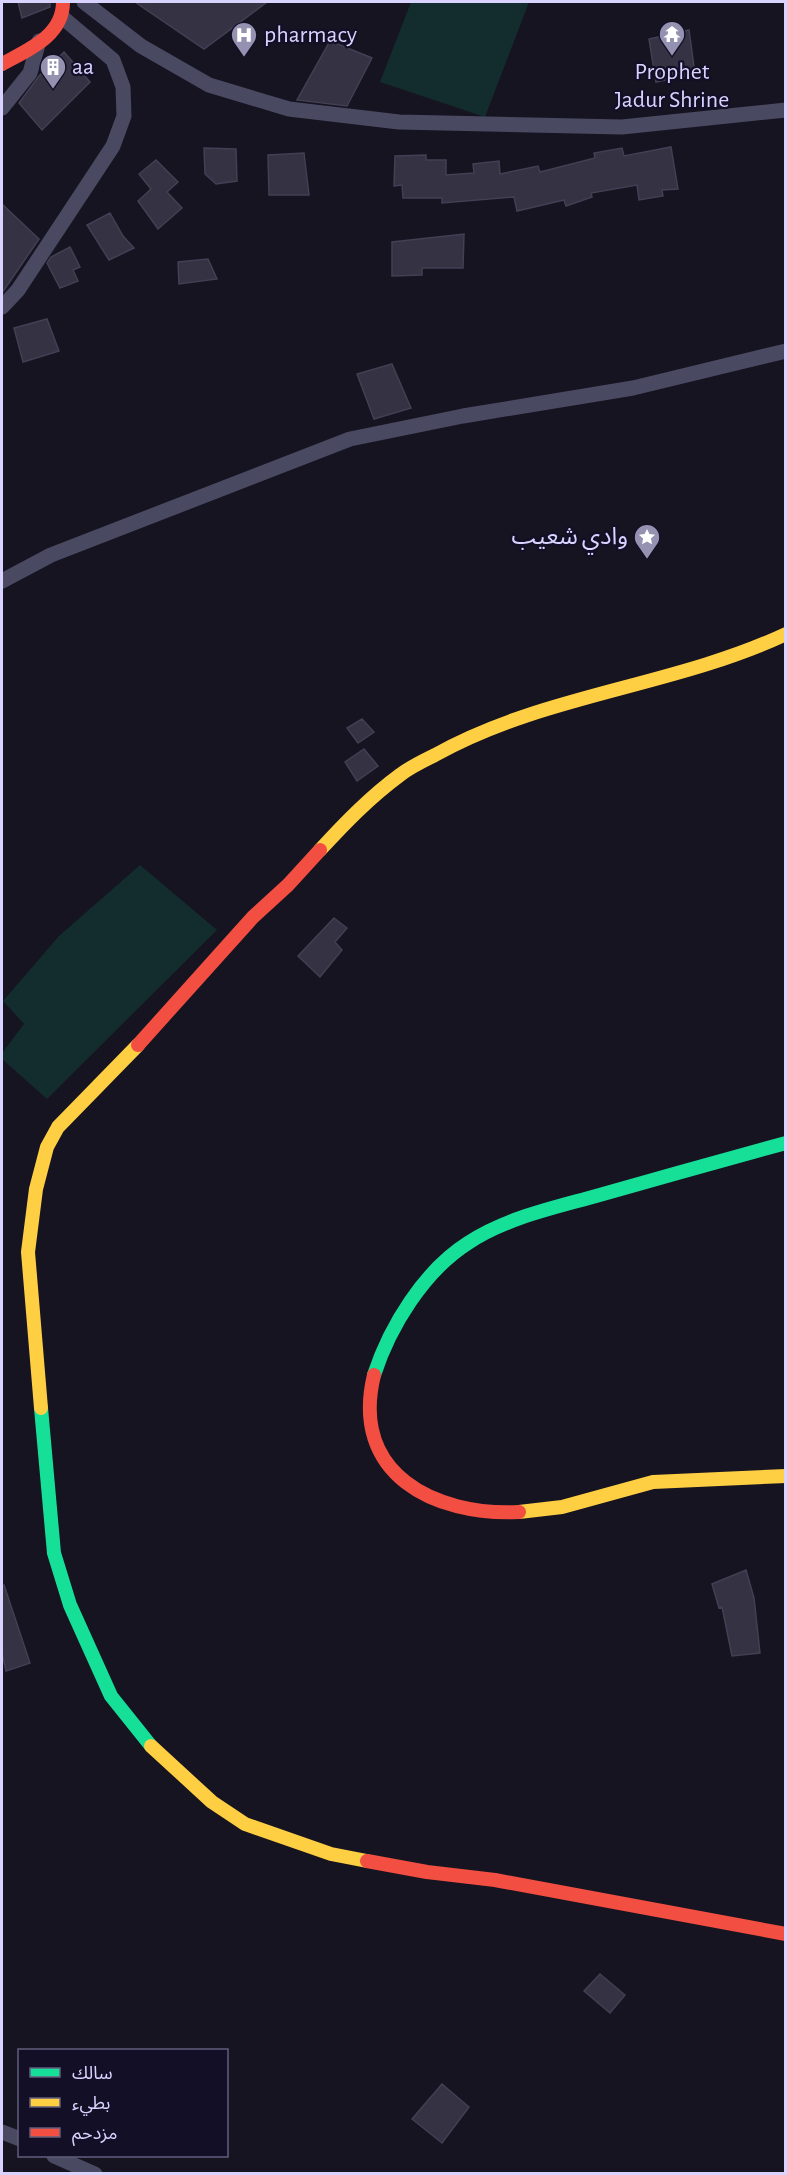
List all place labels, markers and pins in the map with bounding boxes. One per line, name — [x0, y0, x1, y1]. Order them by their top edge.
temple icon: Prophet Jadur Shrine — [657, 19, 687, 57]
hospital icon: pharmacy — [229, 20, 259, 58]
place label: pharmacy — [264, 23, 357, 47]
building icon: aa — [38, 52, 68, 90]
place label: aa — [72, 55, 94, 79]
place label: Prophet Jadur Shrine — [615, 60, 729, 112]
place icon: وادي شعيب — [632, 522, 662, 560]
place label: وادي شعيب — [511, 525, 628, 555]

